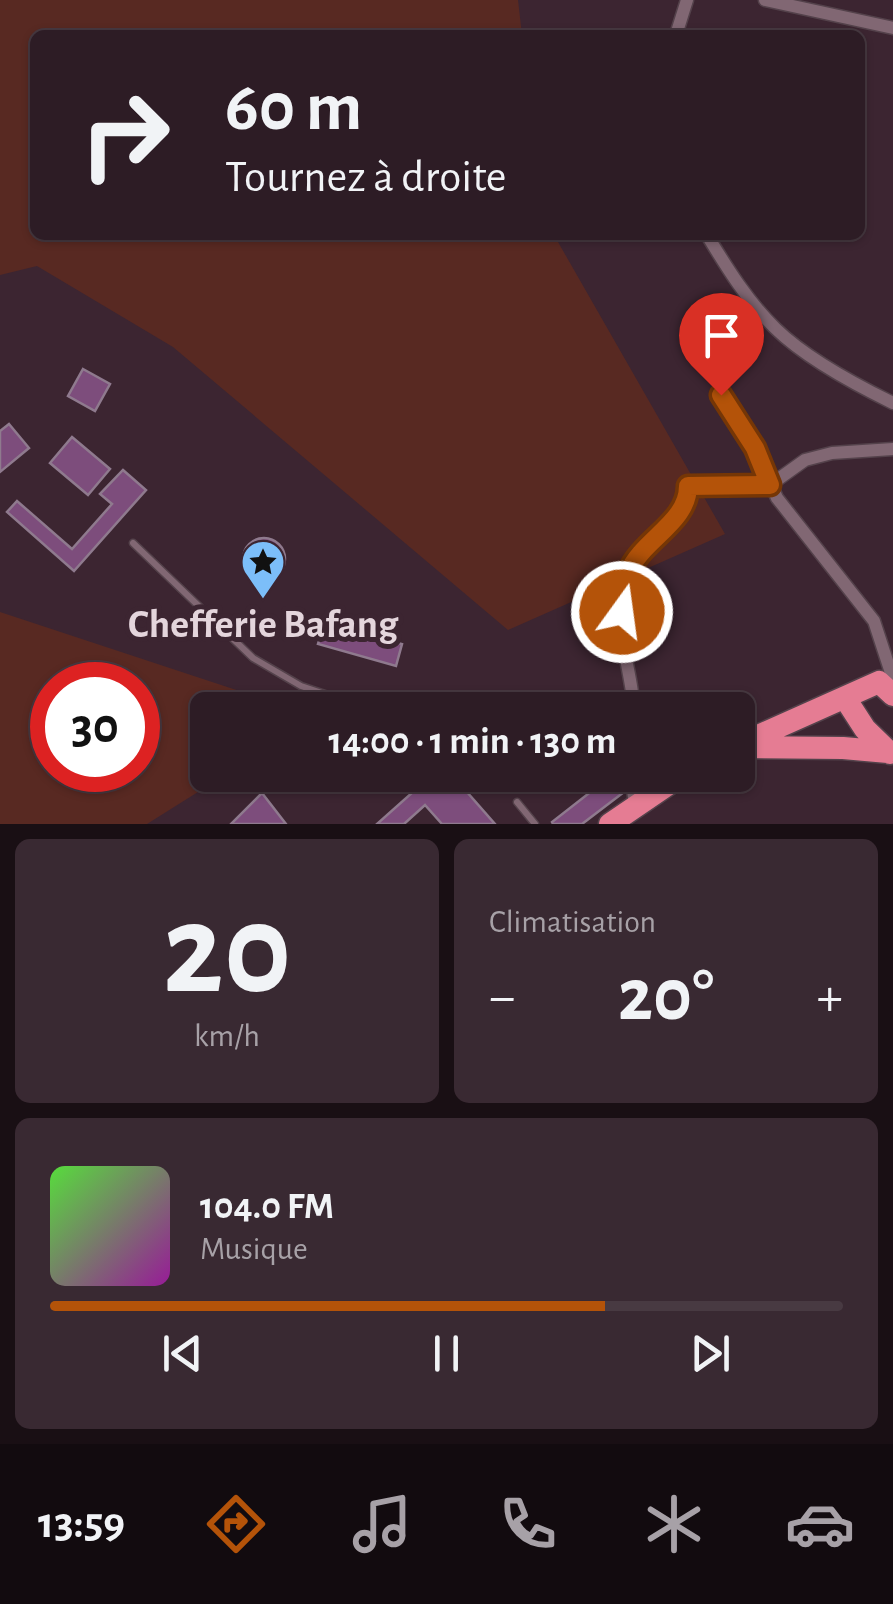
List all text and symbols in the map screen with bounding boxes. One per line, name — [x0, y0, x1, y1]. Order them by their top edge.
icon: right — [60, 70, 190, 200]
text: 60 m — [225, 73, 362, 143]
text: Tournez à droite — [225, 155, 507, 200]
pin — [679, 293, 764, 396]
icon: arrive — [694, 308, 749, 363]
place icon: Chefferie Bafang — [240, 539, 286, 600]
position arrow — [570, 560, 674, 664]
place label: Chefferie Bafang — [128, 605, 399, 645]
speed limit sign: 30 — [30, 662, 160, 792]
text: 14:00 · 1 min · 130 m — [329, 723, 616, 761]
text: 20 — [163, 887, 291, 1017]
text: Climatisation — [489, 906, 656, 938]
text: 20° — [618, 959, 714, 1034]
text: − — [489, 970, 515, 1025]
text: + — [817, 970, 843, 1025]
text: km/h — [194, 1020, 260, 1052]
text: 104.0 FM — [200, 1188, 334, 1226]
text: Musique — [200, 1233, 308, 1265]
icon: previous — [155, 1326, 210, 1381]
icon: pause — [419, 1326, 474, 1381]
icon: next — [683, 1326, 738, 1381]
icon: directions — [201, 1489, 271, 1559]
icon: music — [347, 1489, 417, 1559]
icon: phone — [493, 1489, 563, 1559]
icon: climate — [639, 1489, 709, 1559]
icon: car — [785, 1489, 855, 1559]
text: 13:59 — [38, 1501, 125, 1546]

